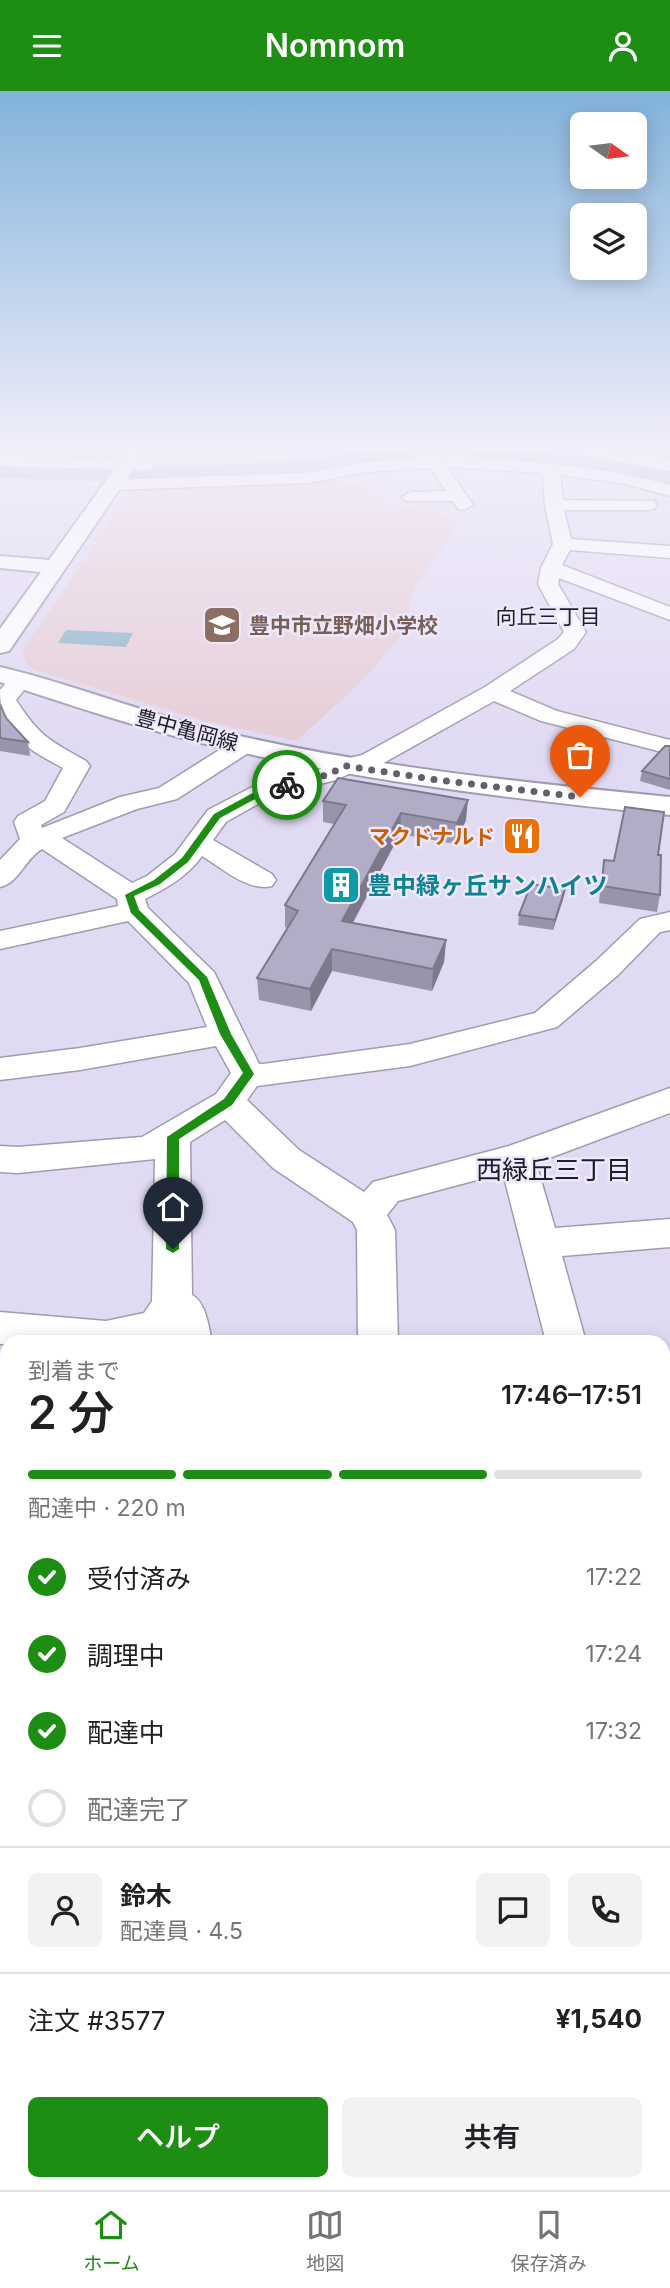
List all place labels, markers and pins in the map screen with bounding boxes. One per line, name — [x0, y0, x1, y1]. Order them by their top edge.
school or university icon: 豊中市立野畑小学校 — [201, 604, 243, 646]
place label: 豊中市立野畑小学校 — [249, 613, 438, 638]
pin — [550, 725, 610, 797]
restaurant icon: マクドナルド — [501, 815, 543, 857]
place label: マクドナルド — [369, 824, 495, 849]
building icon: 豊中緑ヶ丘サンハイツ — [320, 864, 362, 906]
place label: 豊中緑ヶ丘サンハイツ — [368, 871, 608, 900]
pin — [143, 1177, 203, 1249]

